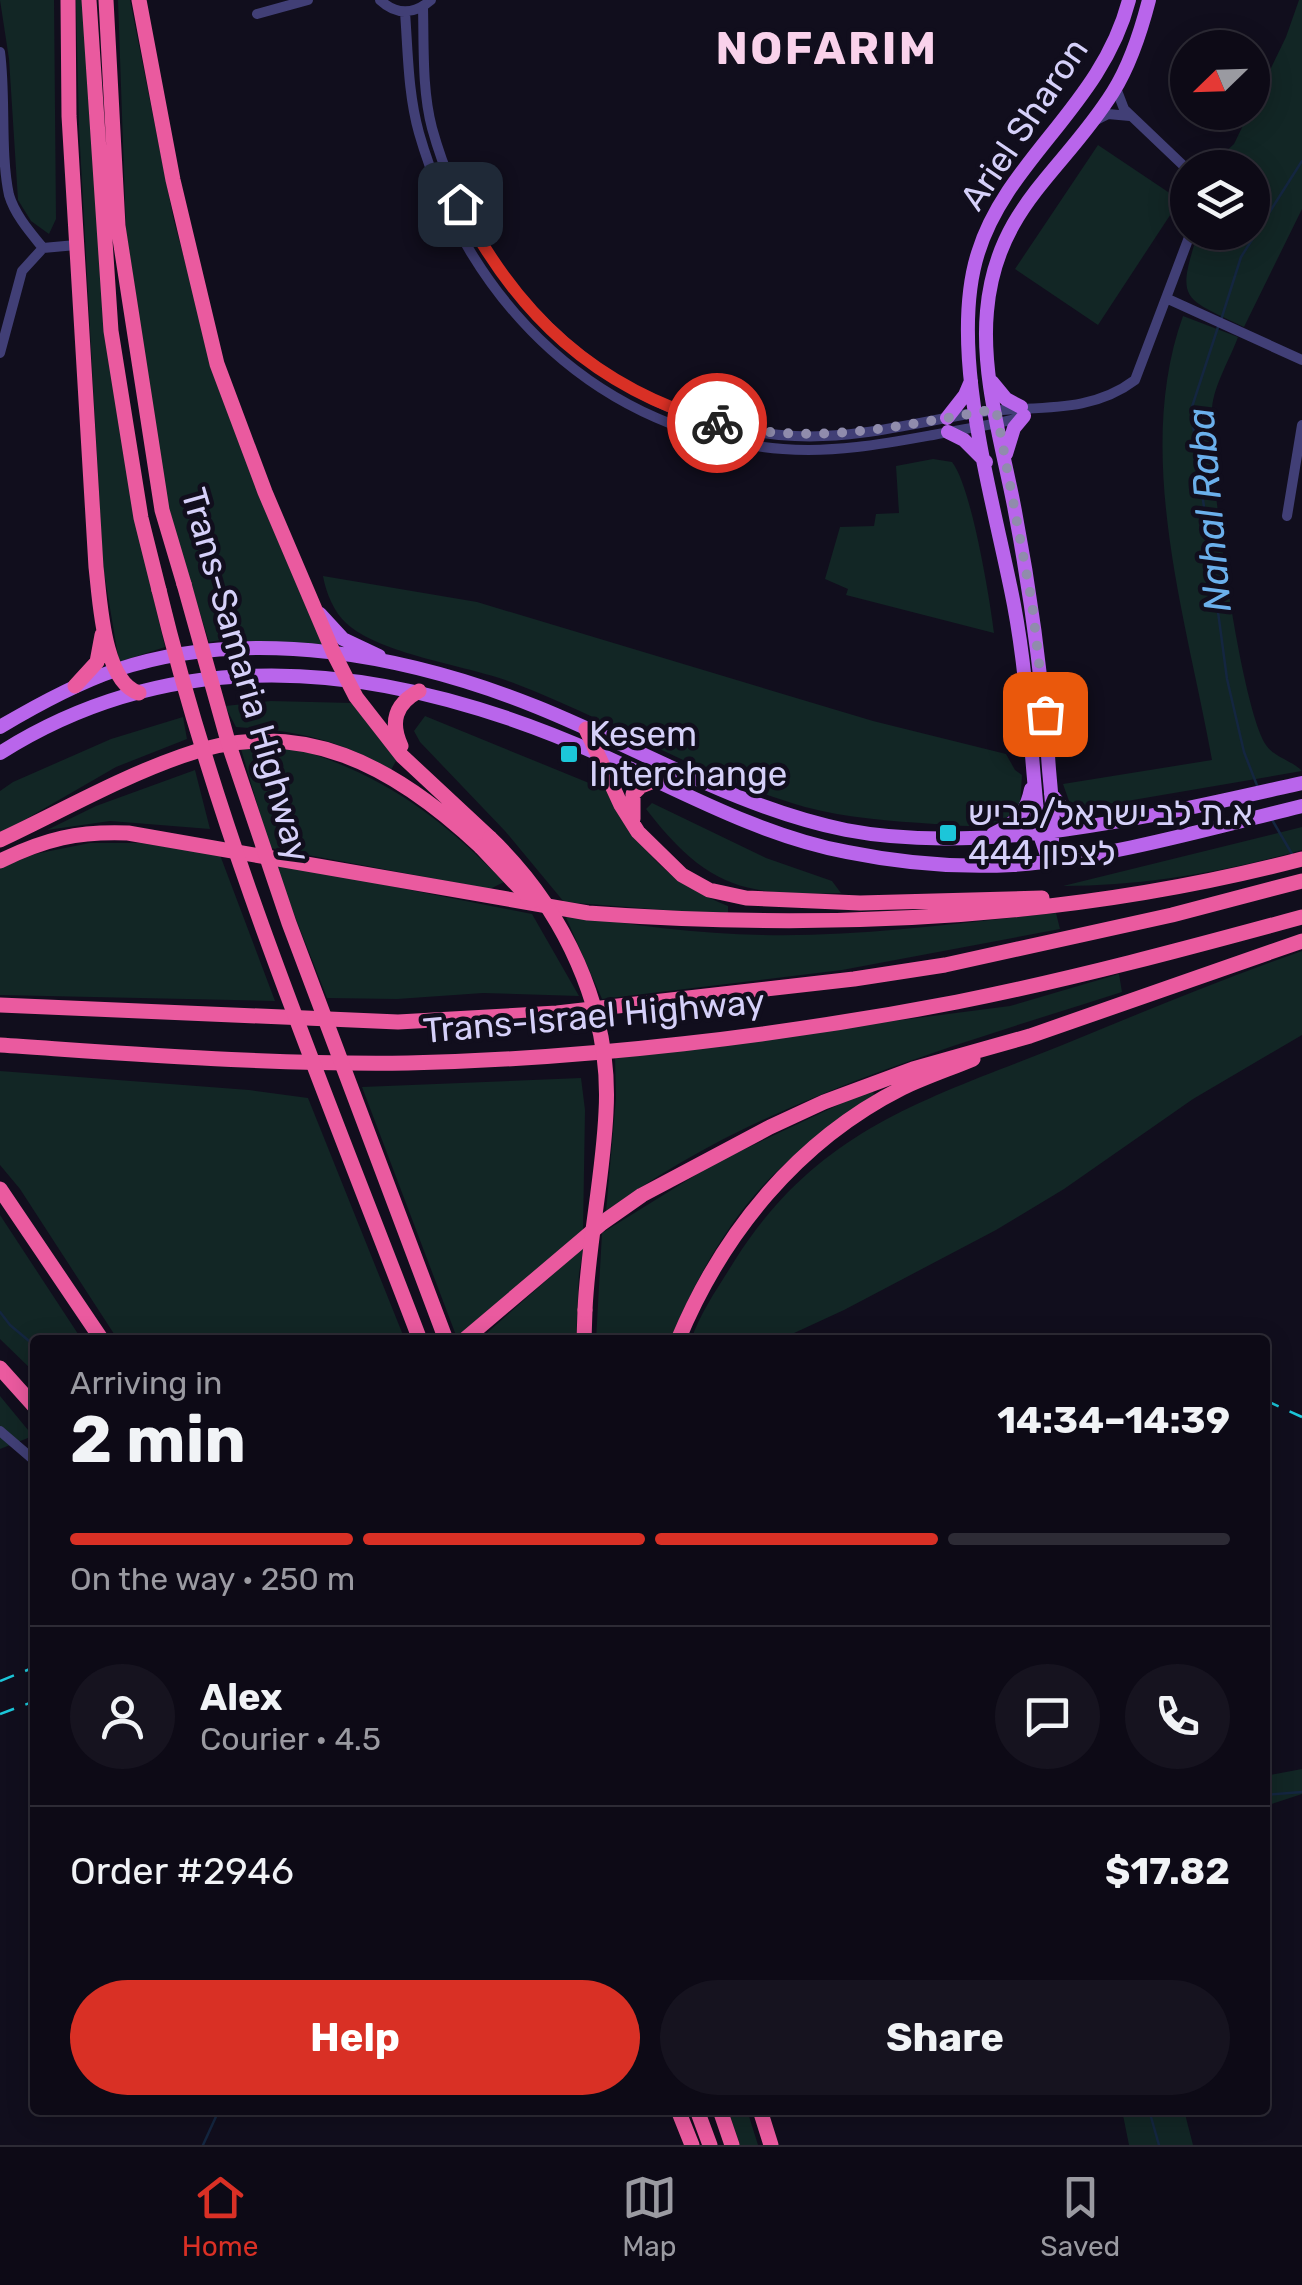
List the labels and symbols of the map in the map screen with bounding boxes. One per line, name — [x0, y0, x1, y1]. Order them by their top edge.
district label: NOFARIM — [715, 22, 939, 75]
street label: Ariel Sharon — [951, 30, 1097, 218]
north arrow — [1170, 30, 1270, 130]
pin — [418, 162, 503, 247]
courier — [667, 373, 767, 473]
water label: Nahal Raba — [1177, 406, 1241, 614]
street label: Trans-Samaria Highway — [172, 483, 320, 867]
pin — [1003, 672, 1088, 757]
place label: Kesem Interchange — [589, 713, 787, 795]
marker: Kesem Interchange — [558, 743, 580, 765]
place label: א.ת לב ישראל/כביש 444 לצפון — [968, 792, 1253, 874]
marker: א.ת לב ישראל/כביש 444 לצפון — [937, 822, 959, 844]
street label: Trans-Israel Highway — [421, 980, 767, 1052]

